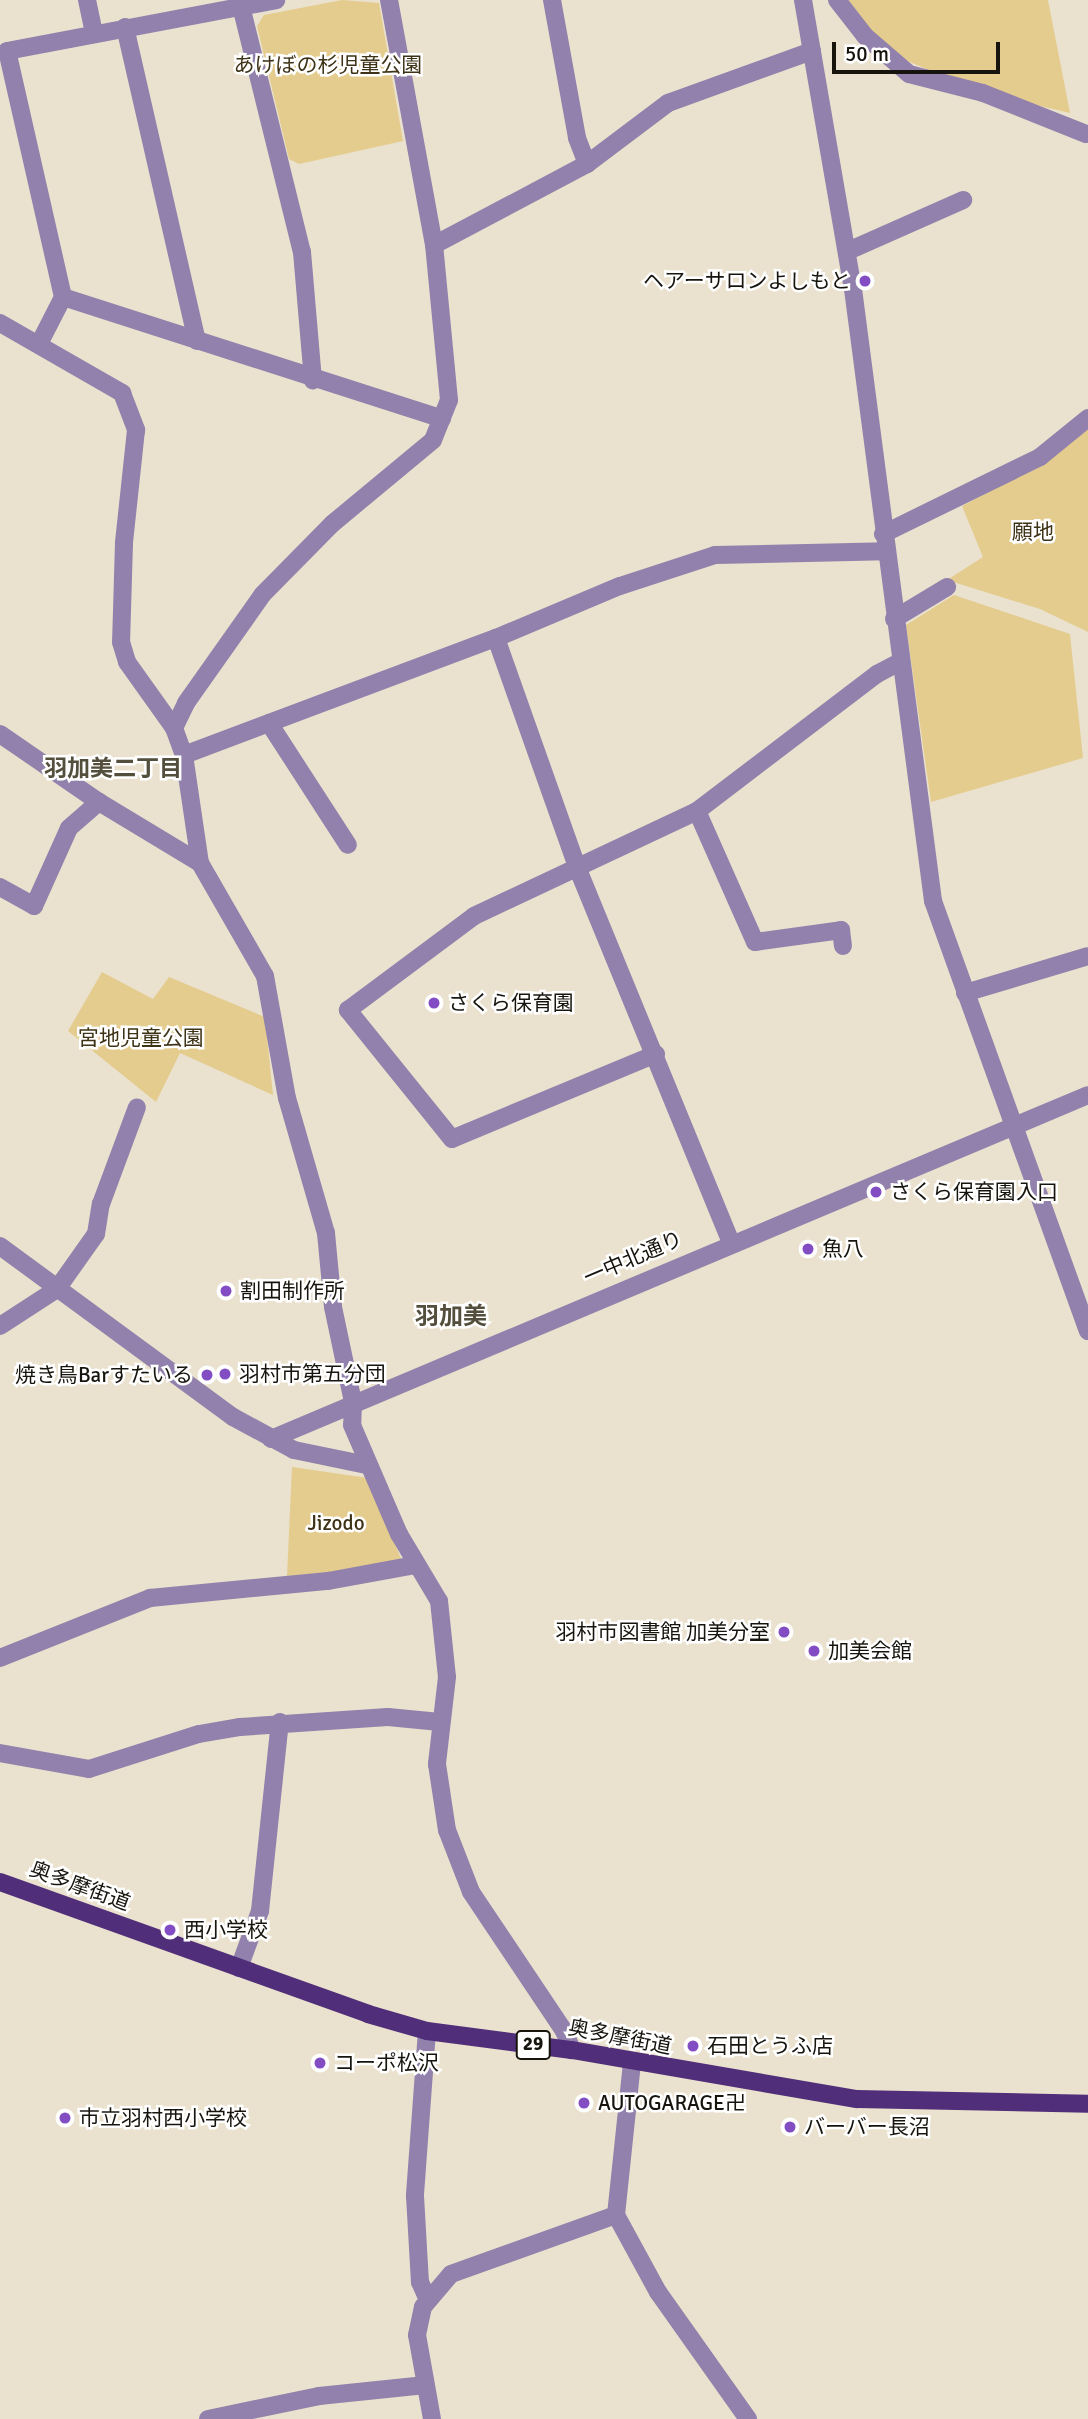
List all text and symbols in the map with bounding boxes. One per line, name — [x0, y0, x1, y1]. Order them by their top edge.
scale bar — [836, 28, 1004, 72]
text: 50 m — [845, 41, 889, 67]
park label: あけぼの杉児童公園 — [234, 52, 422, 78]
place label: ヘアーサロンよしもと — [642, 268, 851, 294]
marker: ヘアーサロンよしもと — [857, 273, 873, 289]
park label: 願地 — [1012, 519, 1054, 545]
district label: 羽加美二丁目 — [44, 755, 182, 783]
place label: さくら保育園 — [448, 990, 574, 1016]
marker: さくら保育園 — [426, 995, 442, 1011]
park label: 宮地児童公園 — [78, 1025, 204, 1051]
place label: さくら保育園入口 — [890, 1179, 1058, 1205]
marker: さくら保育園入口 — [868, 1184, 884, 1200]
street label: 一中北通り — [580, 1226, 686, 1290]
place label: 魚八 — [822, 1236, 864, 1262]
marker: 魚八 — [800, 1241, 816, 1257]
place label: 割田制作所 — [240, 1278, 345, 1304]
marker: 割田制作所 — [218, 1283, 234, 1299]
district label: 羽加美 — [415, 1303, 487, 1331]
place label: 羽村市第五分団 — [239, 1361, 386, 1387]
place label: 焼き鳥Barすたいる — [15, 1362, 193, 1388]
marker: 羽村市第五分団 — [217, 1366, 233, 1382]
marker: 焼き鳥Barすたいる — [199, 1367, 215, 1383]
park label: Jizodo — [307, 1510, 365, 1536]
place label: 羽村市図書館 加美分室 — [555, 1619, 770, 1645]
marker: 羽村市図書館 加美分室 — [776, 1624, 792, 1640]
place label: 加美会館 — [828, 1638, 912, 1664]
marker: 加美会館 — [806, 1643, 822, 1659]
street label: 奥多摩街道 — [26, 1856, 134, 1916]
place label: 西小学校 — [184, 1917, 268, 1943]
marker: 西小学校 — [162, 1922, 178, 1938]
street label: 奥多摩街道 — [566, 2015, 674, 2059]
road number: 29 — [516, 2030, 550, 2060]
place label: 石田とうふ店 — [707, 2033, 833, 2059]
marker: 石田とうふ店 — [685, 2038, 701, 2054]
place label: コーポ松沢 — [334, 2050, 439, 2076]
marker: コーポ松沢 — [312, 2055, 328, 2071]
place label: AUTOGARAGE卍 — [598, 2090, 746, 2116]
marker: AUTOGARAGE卍 — [576, 2095, 592, 2111]
place label: 市立羽村西小学校 — [79, 2105, 247, 2131]
marker: 市立羽村西小学校 — [57, 2110, 73, 2126]
place label: バーバー長沼 — [804, 2114, 930, 2140]
marker: バーバー長沼 — [782, 2119, 798, 2135]

